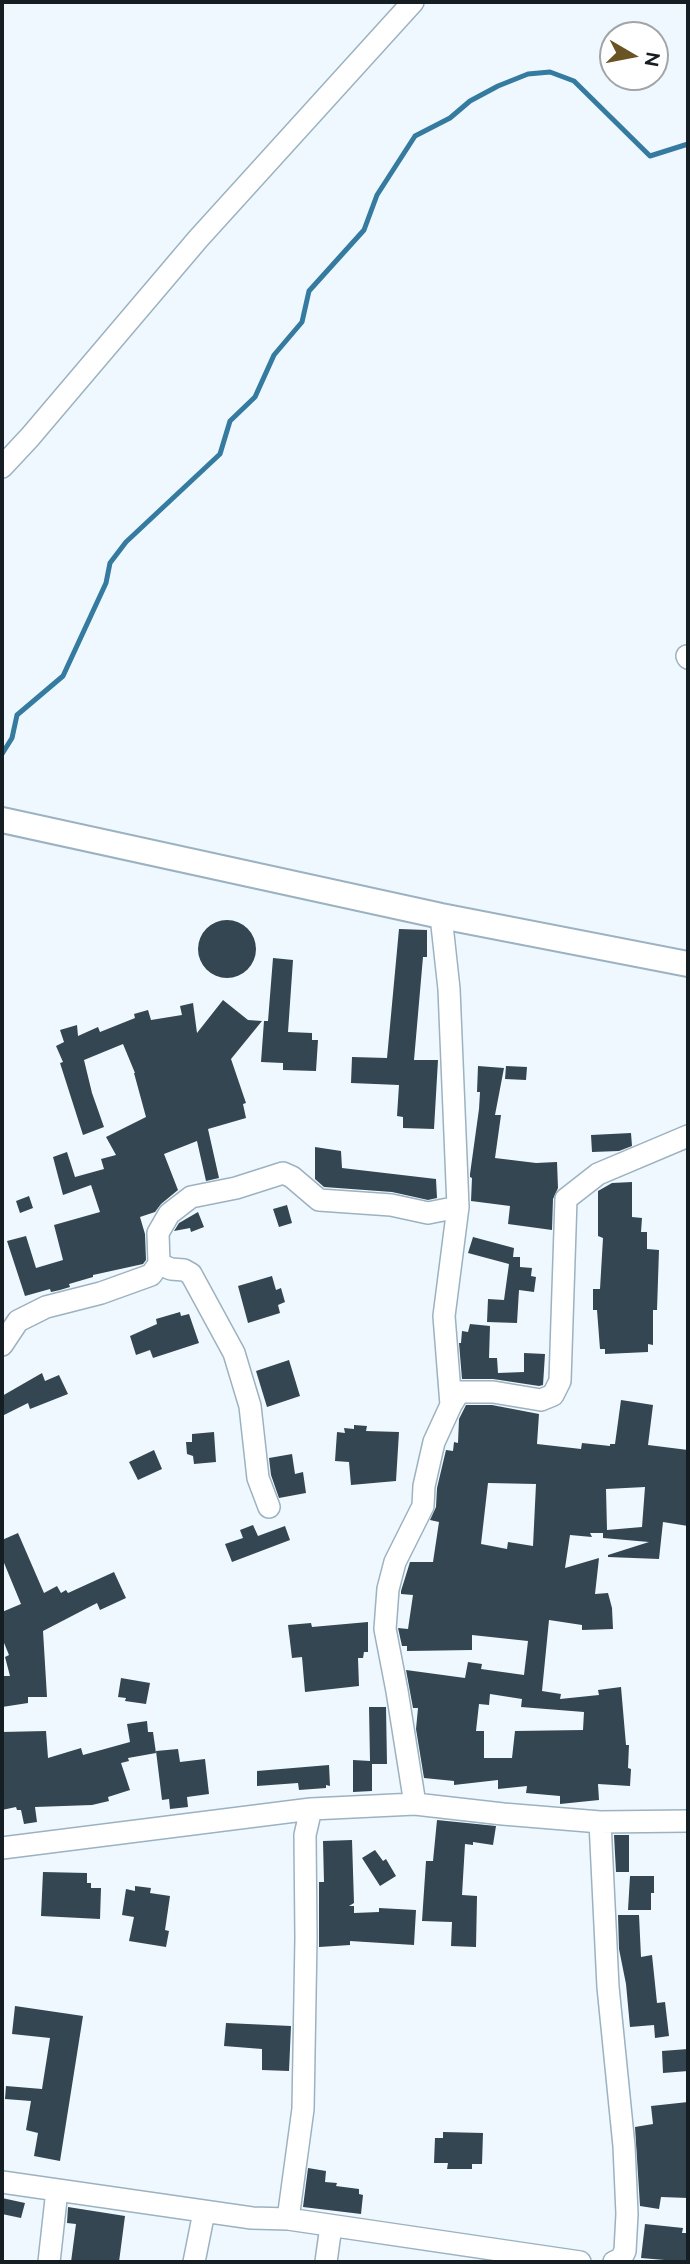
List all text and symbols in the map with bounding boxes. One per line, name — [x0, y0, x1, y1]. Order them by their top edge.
north arrow — [599, 21, 669, 91]
text: N — [641, 50, 665, 68]

